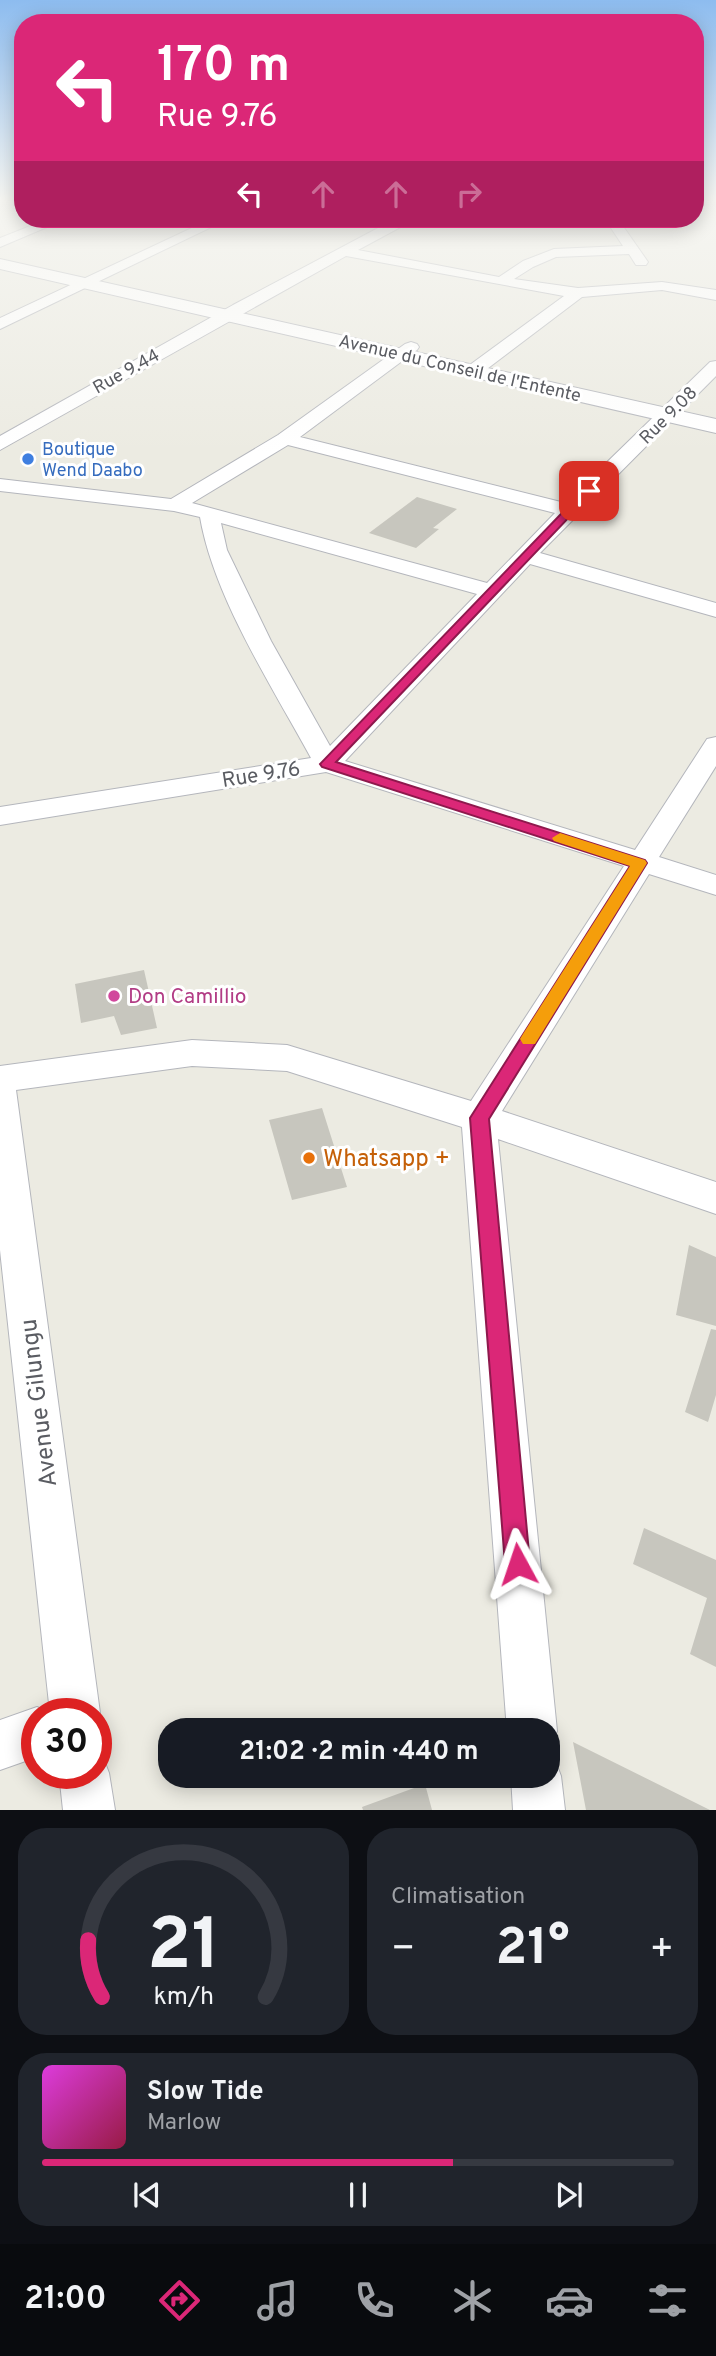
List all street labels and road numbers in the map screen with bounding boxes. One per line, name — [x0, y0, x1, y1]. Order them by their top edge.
street label: Avenue du Conseil de l'Entente — [336, 330, 583, 409]
street label: Rue 9.44 — [89, 345, 164, 400]
street label: Rue 9.08 — [635, 382, 703, 450]
street label: Rue 9.76 — [220, 756, 302, 795]
street label: Avenue Gilungu — [15, 1317, 65, 1489]

